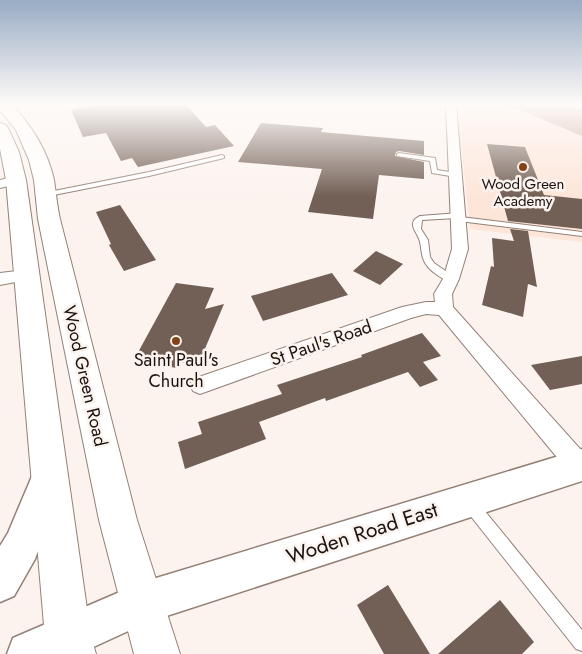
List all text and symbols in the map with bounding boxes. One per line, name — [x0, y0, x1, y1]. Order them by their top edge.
marker: Wood Green Academy — [517, 161, 529, 173]
place label: Wood Green Academy — [482, 173, 564, 212]
street label: Wood Green Road — [56, 303, 114, 449]
street label: St Paul's Road — [267, 313, 375, 373]
marker: Saint Paul's Church — [170, 335, 182, 347]
place label: Saint Paul's Church — [134, 347, 218, 394]
street label: Woden Road East — [282, 494, 442, 572]

